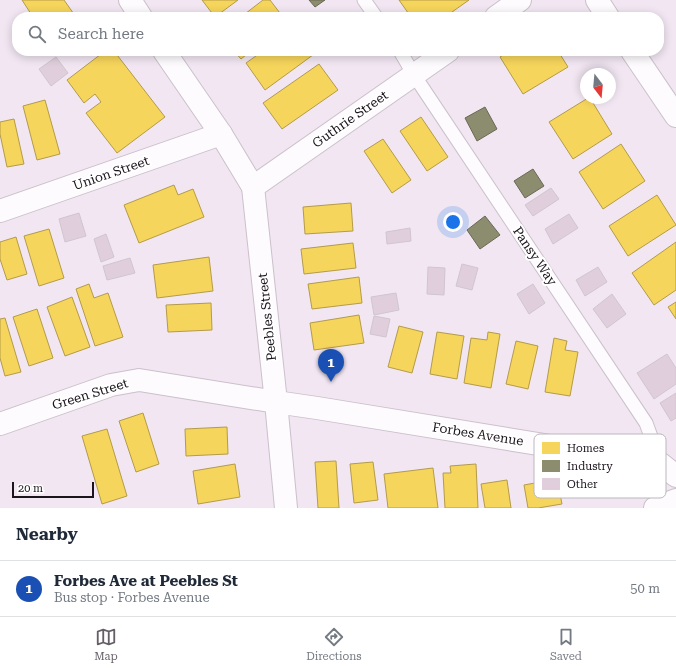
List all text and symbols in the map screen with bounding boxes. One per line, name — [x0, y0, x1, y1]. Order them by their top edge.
search box — [12, 12, 664, 56]
icon: search — [26, 23, 48, 45]
text: Search here — [58, 25, 144, 43]
north arrow — [580, 68, 616, 104]
street label: Guthrie Street — [309, 87, 391, 151]
street label: Union Street — [71, 153, 151, 193]
your location — [443, 212, 463, 232]
street label: Pansy Way — [510, 224, 560, 288]
street label: Peebles Street — [255, 272, 279, 362]
pin: 1 — [318, 349, 344, 382]
street label: Green Street — [50, 375, 130, 413]
street label: Forbes Avenue — [431, 419, 525, 449]
legend — [534, 434, 666, 498]
text: Homes — [567, 442, 604, 455]
text: Industry — [567, 460, 613, 473]
text: Other — [567, 478, 598, 491]
scale bar — [12, 480, 94, 499]
text: 20 m — [18, 482, 43, 495]
text: Nearby — [16, 524, 78, 544]
text: Forbes Ave at Peebles St — [54, 572, 238, 590]
text: 1 — [25, 581, 33, 596]
text: 50 m — [630, 581, 660, 596]
text: Bus stop · Forbes Avenue — [54, 590, 210, 605]
tab: Map — [94, 626, 118, 663]
tab: Directions — [306, 626, 362, 663]
tab: Saved — [550, 626, 582, 663]

